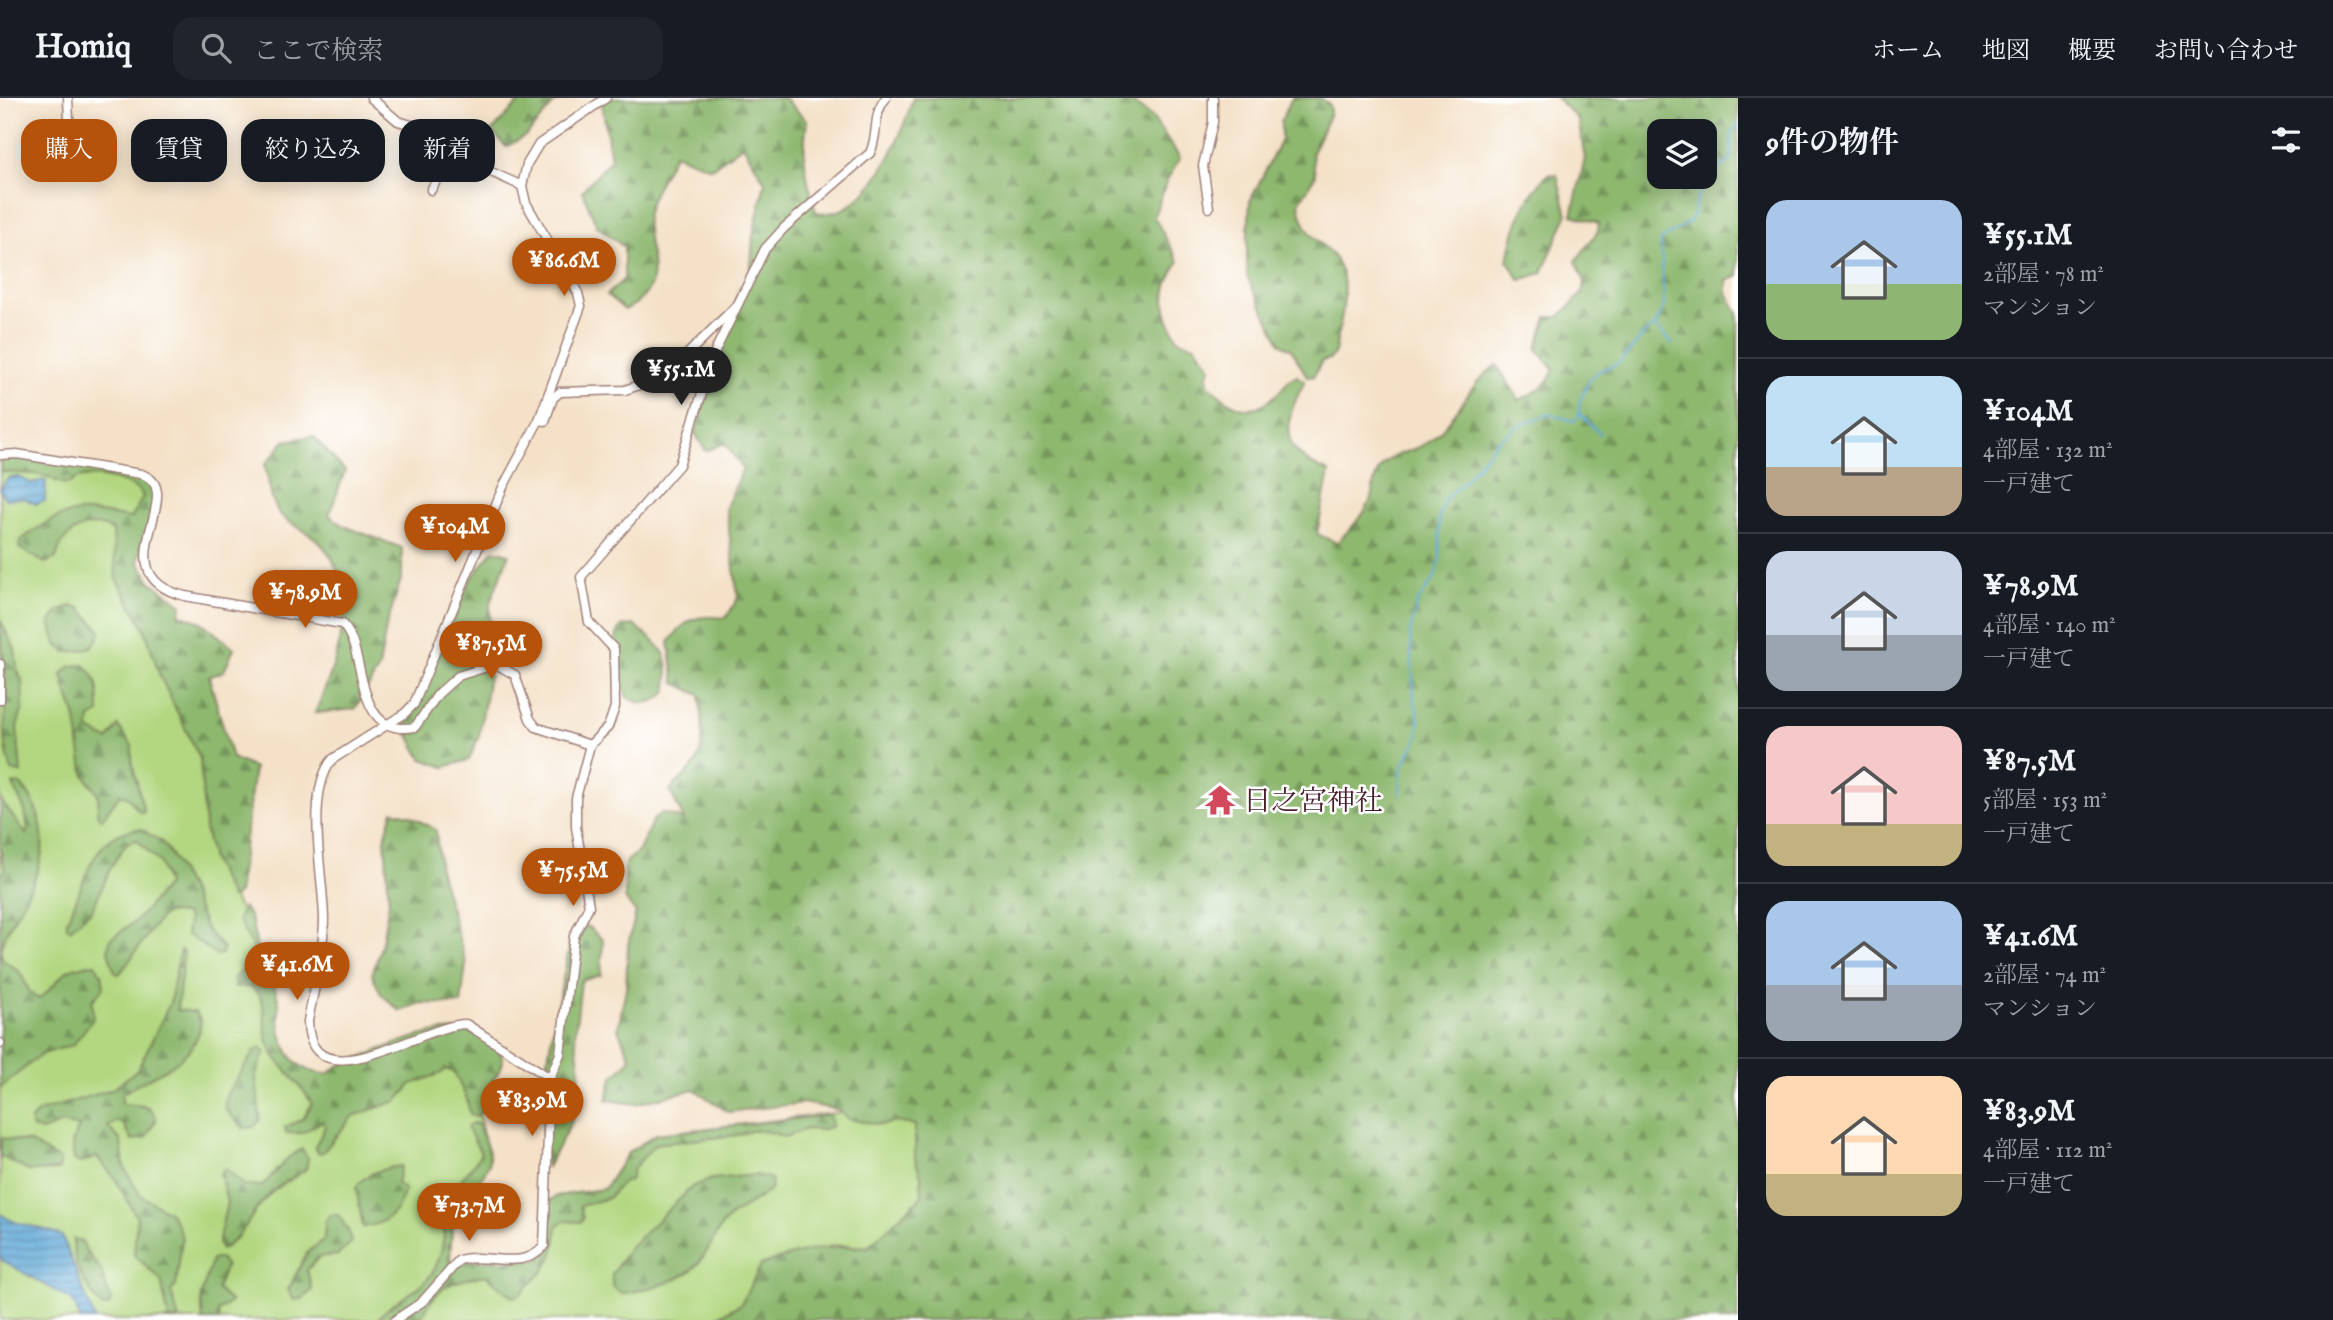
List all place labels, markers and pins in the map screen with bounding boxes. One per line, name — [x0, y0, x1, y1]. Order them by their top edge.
pin: ¥86.6M — [507, 238, 621, 298]
pin: ¥55.1M — [624, 348, 738, 407]
pin: ¥104M — [406, 504, 504, 564]
pin: ¥78.9M — [248, 570, 362, 630]
pin: ¥87.5M — [434, 622, 548, 681]
temple icon: 日之宮神社 — [1203, 783, 1237, 817]
place label: 日之宮神社 — [1243, 785, 1383, 820]
pin: ¥75.5M — [516, 848, 630, 908]
pin: ¥41.6M — [240, 942, 354, 1002]
pin: ¥83.9M — [475, 1079, 589, 1138]
pin: ¥73.7M — [412, 1184, 526, 1243]

